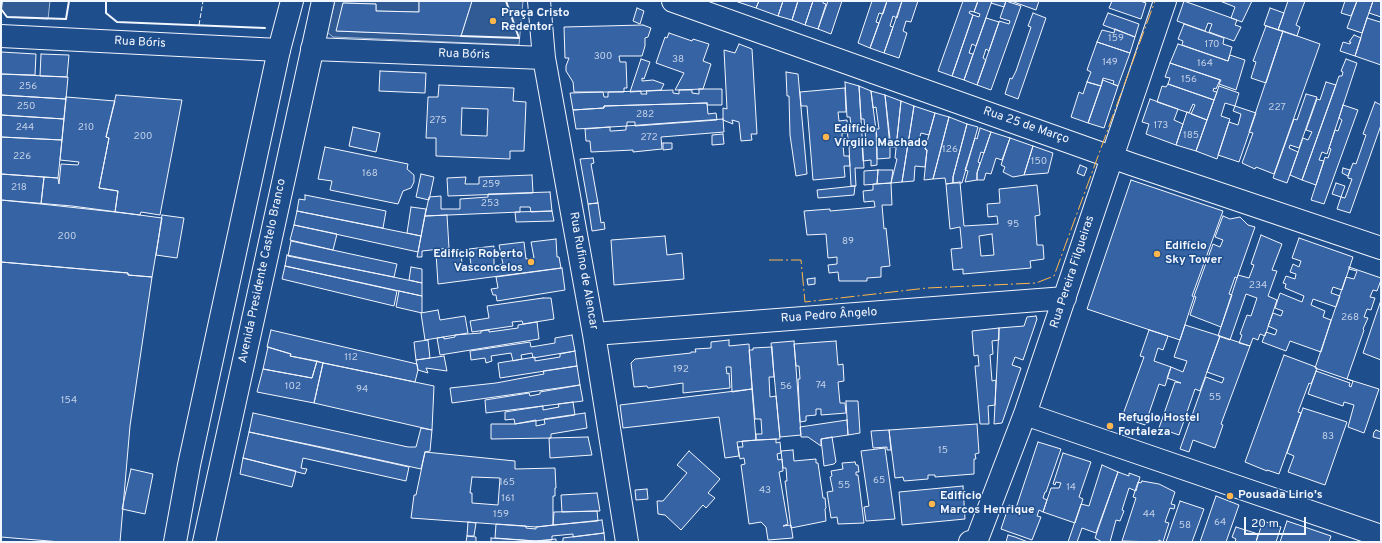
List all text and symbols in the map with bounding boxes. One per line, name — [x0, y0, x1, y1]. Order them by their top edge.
place label: Praça Cristo Redentor — [501, 7, 570, 35]
marker: Praça Cristo Redentor — [488, 16, 498, 26]
house number: 159 — [1108, 33, 1124, 45]
street label: Rua Bóris — [114, 34, 166, 52]
house number: 170 — [1204, 39, 1220, 51]
street label: Rua Bóris — [438, 47, 490, 63]
house number: 300 — [594, 51, 612, 63]
house number: 38 — [672, 54, 684, 66]
house number: 149 — [1102, 57, 1118, 69]
house number: 164 — [1197, 58, 1213, 70]
house number: 156 — [1181, 74, 1197, 86]
house number: 256 — [19, 81, 37, 93]
house number: 250 — [17, 101, 35, 113]
house number: 227 — [1268, 102, 1286, 114]
street label: Rua 25 de Março — [981, 104, 1071, 148]
house number: 282 — [636, 109, 654, 121]
house number: 275 — [429, 115, 447, 127]
house number: 173 — [1154, 120, 1168, 132]
house number: 244 — [16, 122, 34, 134]
house number: 210 — [78, 122, 94, 134]
place label: Edifício Vírgilio Machado — [834, 123, 928, 151]
house number: 185 — [1183, 130, 1199, 142]
house number: 200 — [134, 131, 152, 143]
house number: 272 — [640, 132, 658, 144]
marker: Edifício Vírgilio Machado — [821, 132, 831, 142]
house number: 126 — [942, 144, 958, 156]
house number: 226 — [13, 151, 31, 163]
house number: 150 — [1031, 156, 1047, 168]
house number: 168 — [362, 168, 378, 180]
street label: Avenida Presidente Castelo Branco — [236, 178, 290, 364]
house number: 259 — [482, 179, 500, 191]
house number: 218 — [11, 182, 27, 194]
house number: 253 — [481, 198, 499, 210]
street label: Rua Rufino de Alencar — [566, 211, 600, 331]
street label: Rua Pereira Filgueiras — [1048, 214, 1098, 330]
house number: 95 — [1007, 219, 1019, 231]
house number: 200 — [58, 231, 76, 243]
house number: 89 — [842, 236, 854, 248]
place label: Edifício Sky Tower — [1165, 240, 1222, 268]
place label: Edifício Roberto Vasconcelos — [433, 248, 523, 276]
marker: Edifício Sky Tower — [1152, 249, 1162, 259]
marker: Edifício Roberto Vasconcelos — [526, 257, 536, 267]
house number: 234 — [1249, 280, 1267, 292]
street label: Rua Pedro Ângelo — [780, 305, 878, 327]
house number: 268 — [1341, 312, 1359, 324]
house number: 112 — [344, 352, 358, 364]
house number: 192 — [673, 364, 689, 376]
house number: 74 — [816, 380, 826, 392]
house number: 102 — [285, 381, 301, 393]
house number: 56 — [780, 381, 792, 393]
house number: 94 — [356, 384, 368, 396]
house number: 55 — [1209, 392, 1221, 404]
house number: 154 — [61, 395, 77, 407]
place label: Refugio Hostel Fortaleza — [1118, 412, 1200, 440]
marker: Refugio Hostel Fortaleza — [1105, 421, 1115, 431]
house number: 83 — [1322, 431, 1334, 443]
house number: 15 — [938, 445, 948, 457]
house number: 65 — [873, 475, 885, 487]
house number: 165 — [499, 477, 515, 489]
house number: 55 — [838, 480, 850, 492]
house number: 14 — [1066, 482, 1076, 494]
house number: 43 — [759, 485, 771, 497]
place label: Pousada Lirio's — [1238, 489, 1323, 503]
place label: Edifício Marcos Henrique — [940, 490, 1035, 518]
marker: Pousada Lirio's — [1225, 491, 1235, 501]
house number: 161 — [501, 493, 515, 505]
marker: Edifício Marcos Henrique — [927, 499, 937, 509]
house number: 159 — [493, 509, 509, 521]
house number: 44 — [1143, 509, 1155, 521]
scale bar — [1246, 509, 1308, 535]
text: 20 m — [1251, 516, 1279, 532]
house number: 64 — [1214, 517, 1226, 529]
house number: 58 — [1179, 520, 1191, 532]

